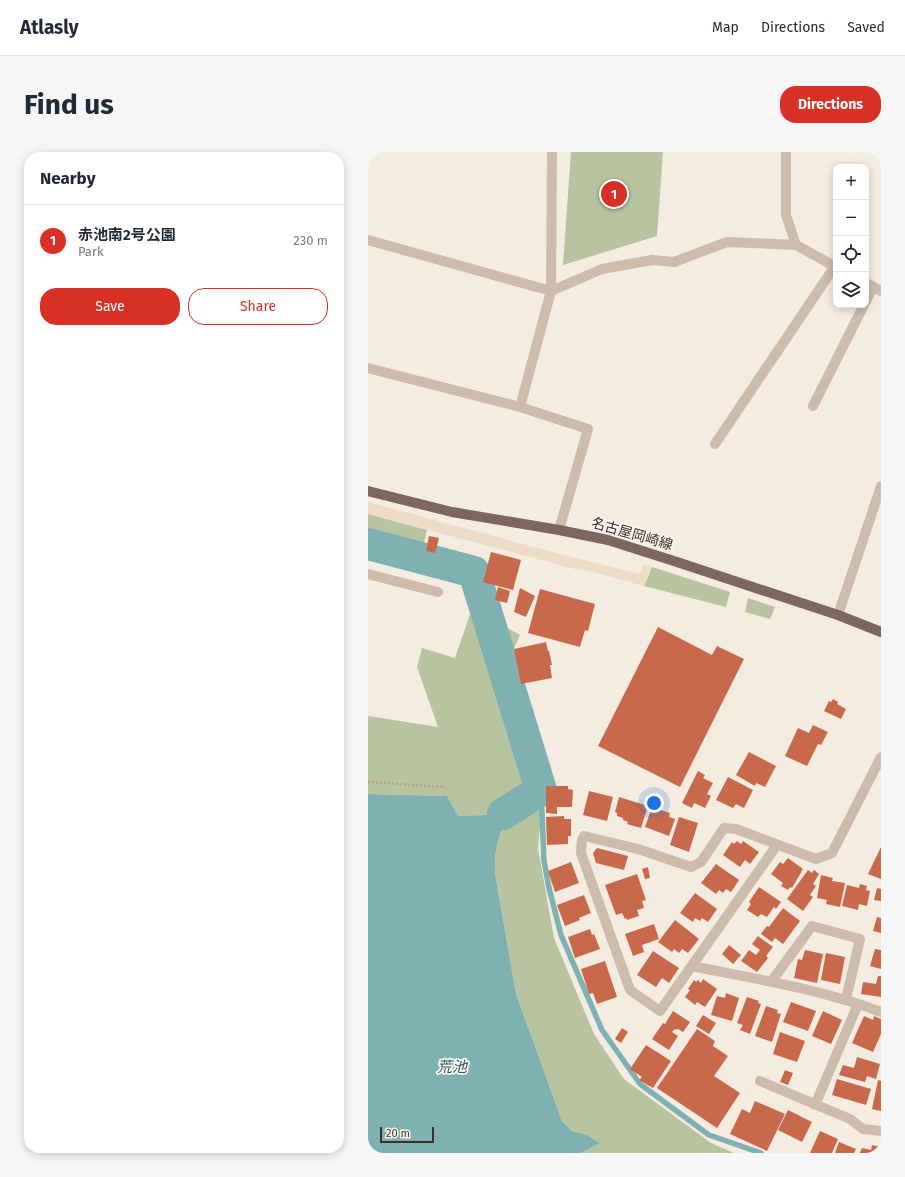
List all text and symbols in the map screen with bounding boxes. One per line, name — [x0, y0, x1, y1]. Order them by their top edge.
text: Atlasly — [20, 16, 79, 39]
text: Map — [712, 19, 739, 36]
text: Directions — [761, 19, 825, 36]
text: Saved — [847, 19, 885, 36]
button: Directions — [780, 86, 881, 123]
text: Find us — [24, 88, 114, 121]
map controls — [833, 164, 869, 308]
button: + — [833, 164, 869, 200]
text: Nearby — [40, 168, 95, 189]
pin: 1 — [601, 179, 627, 209]
button: − — [833, 200, 869, 236]
text: 赤池南2号公園 — [78, 226, 176, 244]
text: 1 — [50, 233, 56, 248]
text: 230 m — [293, 233, 328, 248]
button: locate — [833, 236, 869, 272]
text: Park — [78, 244, 104, 259]
button: layers — [833, 272, 869, 308]
button: Save — [40, 288, 180, 325]
button: Share — [188, 288, 328, 325]
street label: 名古屋岡崎線 — [589, 514, 675, 554]
your location — [644, 793, 664, 813]
water label: 荒池 — [437, 1058, 469, 1076]
scale bar — [380, 1125, 434, 1144]
text: 20 m — [386, 1127, 410, 1140]

